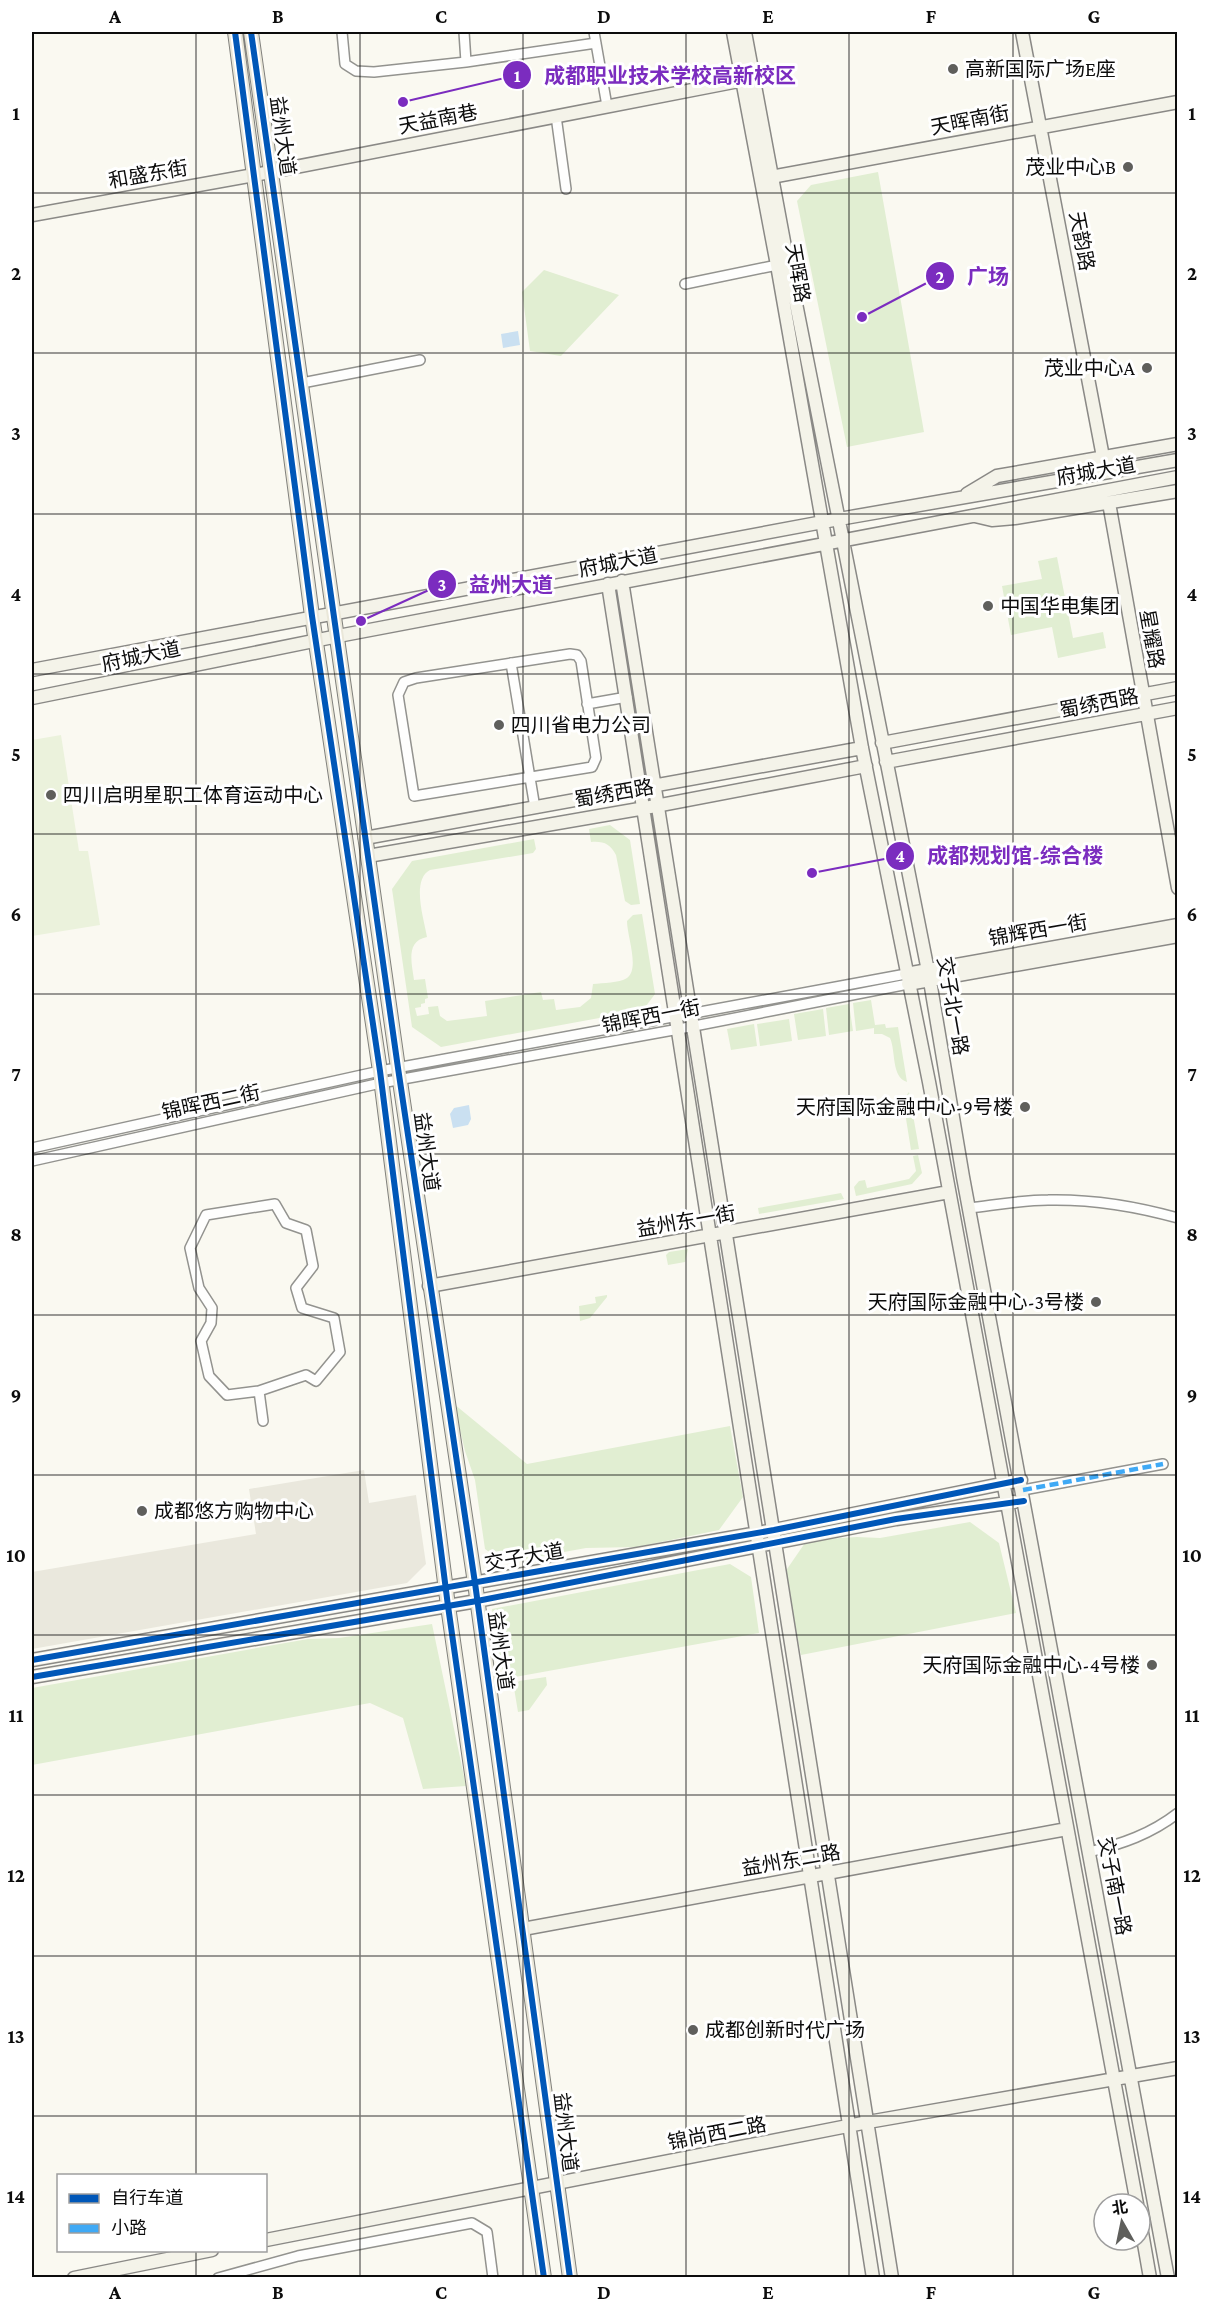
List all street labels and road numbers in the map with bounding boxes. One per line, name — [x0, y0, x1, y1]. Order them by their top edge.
street label: 益州大道 — [267, 95, 299, 177]
street label: 天益南巷 — [397, 101, 479, 137]
street label: 天晖南街 — [929, 102, 1011, 138]
street label: 和盛东街 — [107, 156, 189, 192]
street label: 天韵路 — [1065, 209, 1099, 273]
street label: 天晖路 — [782, 242, 814, 304]
street label: 府城大道 — [1055, 453, 1137, 489]
street label: 府城大道 — [577, 544, 659, 580]
street label: 星耀路 — [1136, 608, 1168, 670]
street label: 府城大道 — [100, 637, 182, 675]
street label: 蜀绣西路 — [1058, 685, 1140, 721]
street label: 蜀绣西路 — [573, 775, 655, 811]
street label: 锦辉西一街 — [987, 910, 1089, 950]
street label: 交子北一路 — [933, 955, 973, 1057]
street label: 锦晖西一街 — [600, 996, 702, 1036]
street label: 锦晖西二街 — [160, 1081, 262, 1123]
street label: 益州大道 — [411, 1111, 443, 1193]
street label: 益州东一街 — [635, 1201, 737, 1241]
street label: 交子大道 — [483, 1539, 565, 1575]
street label: 益州大道 — [485, 1610, 517, 1692]
street label: 交子南一路 — [1095, 1835, 1135, 1937]
street label: 益州东二路 — [740, 1840, 842, 1880]
street label: 益州大道 — [550, 2091, 582, 2173]
street label: 锦尚西二路 — [666, 2113, 768, 2153]

